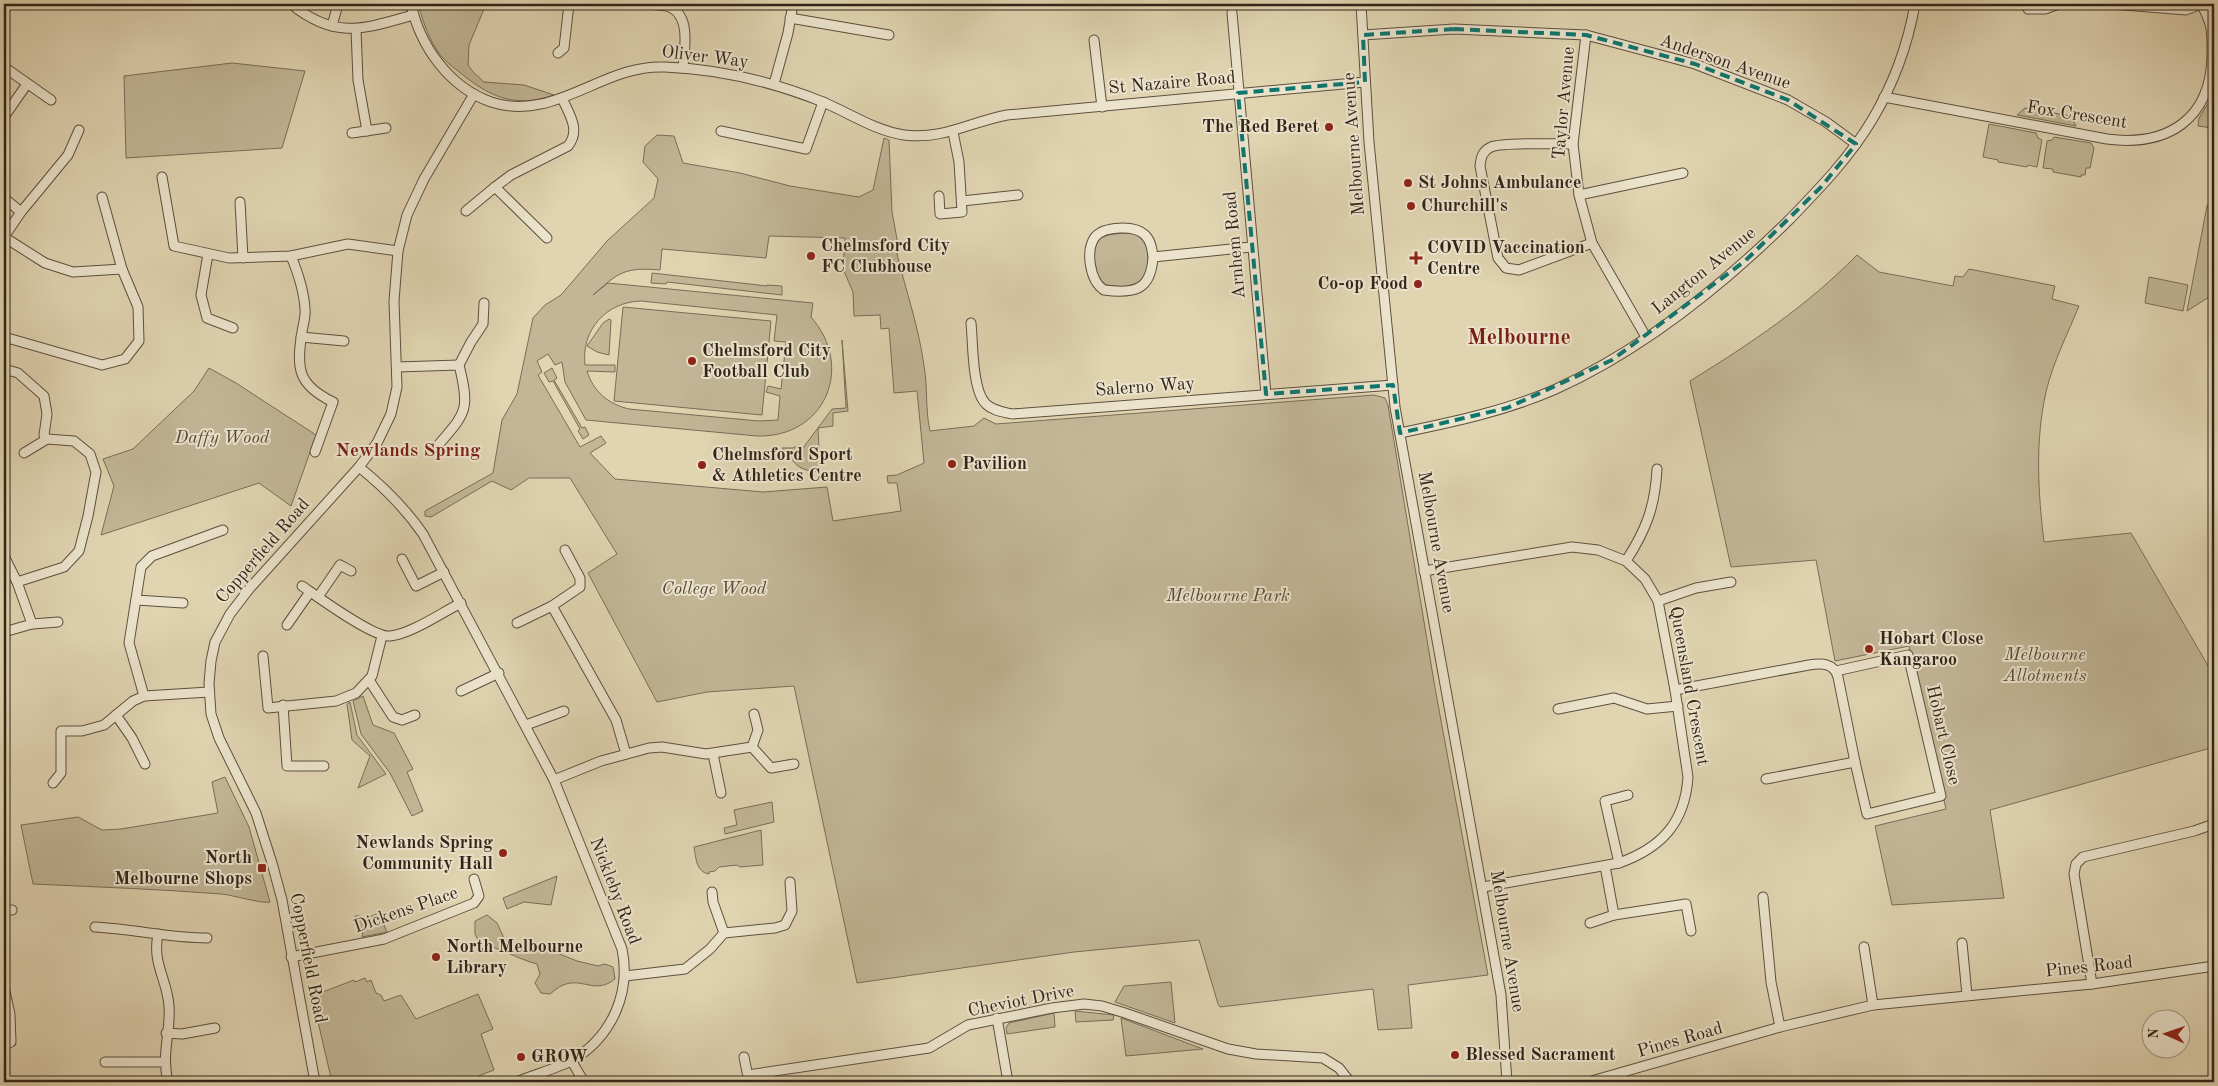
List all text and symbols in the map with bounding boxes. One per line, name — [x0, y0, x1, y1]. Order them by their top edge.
street label: Anderson Avenue — [1657, 31, 1793, 93]
street label: Oliver Way — [660, 43, 750, 71]
street label: Taylor Avenue — [1550, 46, 1578, 160]
street label: St Nazaire Road — [1108, 68, 1236, 98]
street label: Melbourne Avenue — [1340, 72, 1368, 216]
street label: Fox Crescent — [2025, 98, 2129, 132]
place label: The Red Beret — [1202, 118, 1319, 136]
marker: The Red Beret — [1323, 121, 1335, 133]
place label: St Johns Ambulance — [1418, 174, 1581, 192]
marker: St Johns Ambulance — [1402, 177, 1414, 189]
street label: Arnhem Road — [1221, 190, 1249, 300]
place label: Churchill's — [1421, 197, 1508, 215]
marker: Churchill's — [1405, 200, 1417, 212]
street label: Langton Avenue — [1649, 224, 1759, 318]
place label: Chelmsford City FC Clubhouse — [821, 237, 950, 276]
place label: COVID Vaccination Centre — [1427, 239, 1585, 278]
marker: Chelmsford City FC Clubhouse — [805, 250, 817, 262]
marker: COVID Vaccination Centre — [1409, 251, 1423, 265]
place label: Co-op Food — [1317, 275, 1408, 293]
marker: Co-op Food — [1412, 278, 1424, 290]
district label: Melbourne — [1467, 327, 1571, 349]
place label: Chelmsford City Football Club — [702, 342, 831, 381]
marker: Chelmsford City Football Club — [686, 355, 698, 367]
street label: Salerno Way — [1094, 374, 1196, 399]
park label: Daffy Wood — [174, 429, 270, 447]
district label: Newlands Spring — [335, 442, 481, 461]
place label: Chelmsford Sport & Athletics Centre — [712, 446, 862, 485]
place label: Pavilion — [962, 455, 1027, 473]
marker: Pavilion — [946, 458, 958, 470]
marker: Chelmsford Sport & Athletics Centre — [696, 459, 708, 471]
street label: Melbourne Avenue — [1415, 470, 1457, 614]
street label: Copperfield Road — [213, 495, 313, 607]
park label: College Wood — [662, 580, 767, 598]
park label: Melbourne Park — [1165, 587, 1290, 605]
street label: Queensland Crescent — [1666, 605, 1712, 767]
place label: Hobart Close Kangaroo — [1879, 630, 1984, 669]
marker: Hobart Close Kangaroo — [1863, 643, 1875, 655]
park label: Melbourne Allotments — [2002, 646, 2087, 685]
street label: Hobart Close — [1923, 683, 1963, 787]
place label: Newlands Spring Community Hall — [356, 834, 493, 873]
street label: Nickleby Road — [586, 835, 644, 947]
marker: Newlands Spring Community Hall — [497, 847, 509, 859]
place label: North Melbourne Shops — [114, 849, 252, 888]
marker: North Melbourne Shops — [256, 862, 268, 874]
street label: Melbourne Avenue — [1487, 869, 1527, 1013]
street label: Dickens Place — [351, 884, 461, 936]
street label: Copperfield Road — [287, 891, 329, 1025]
place label: North Melbourne Library — [446, 938, 583, 977]
marker: North Melbourne Library — [430, 951, 442, 963]
street label: Pines Road — [2044, 953, 2134, 981]
street label: Cheviot Drive — [966, 982, 1076, 1020]
north arrow — [2140, 1008, 2190, 1058]
street label: Pines Road — [1635, 1019, 1725, 1061]
text: N — [2147, 1028, 2161, 1039]
place label: Blessed Sacrament — [1465, 1046, 1616, 1064]
place label: GROW — [531, 1048, 588, 1066]
marker: Blessed Sacrament — [1449, 1049, 1461, 1061]
marker: GROW — [515, 1051, 527, 1063]

